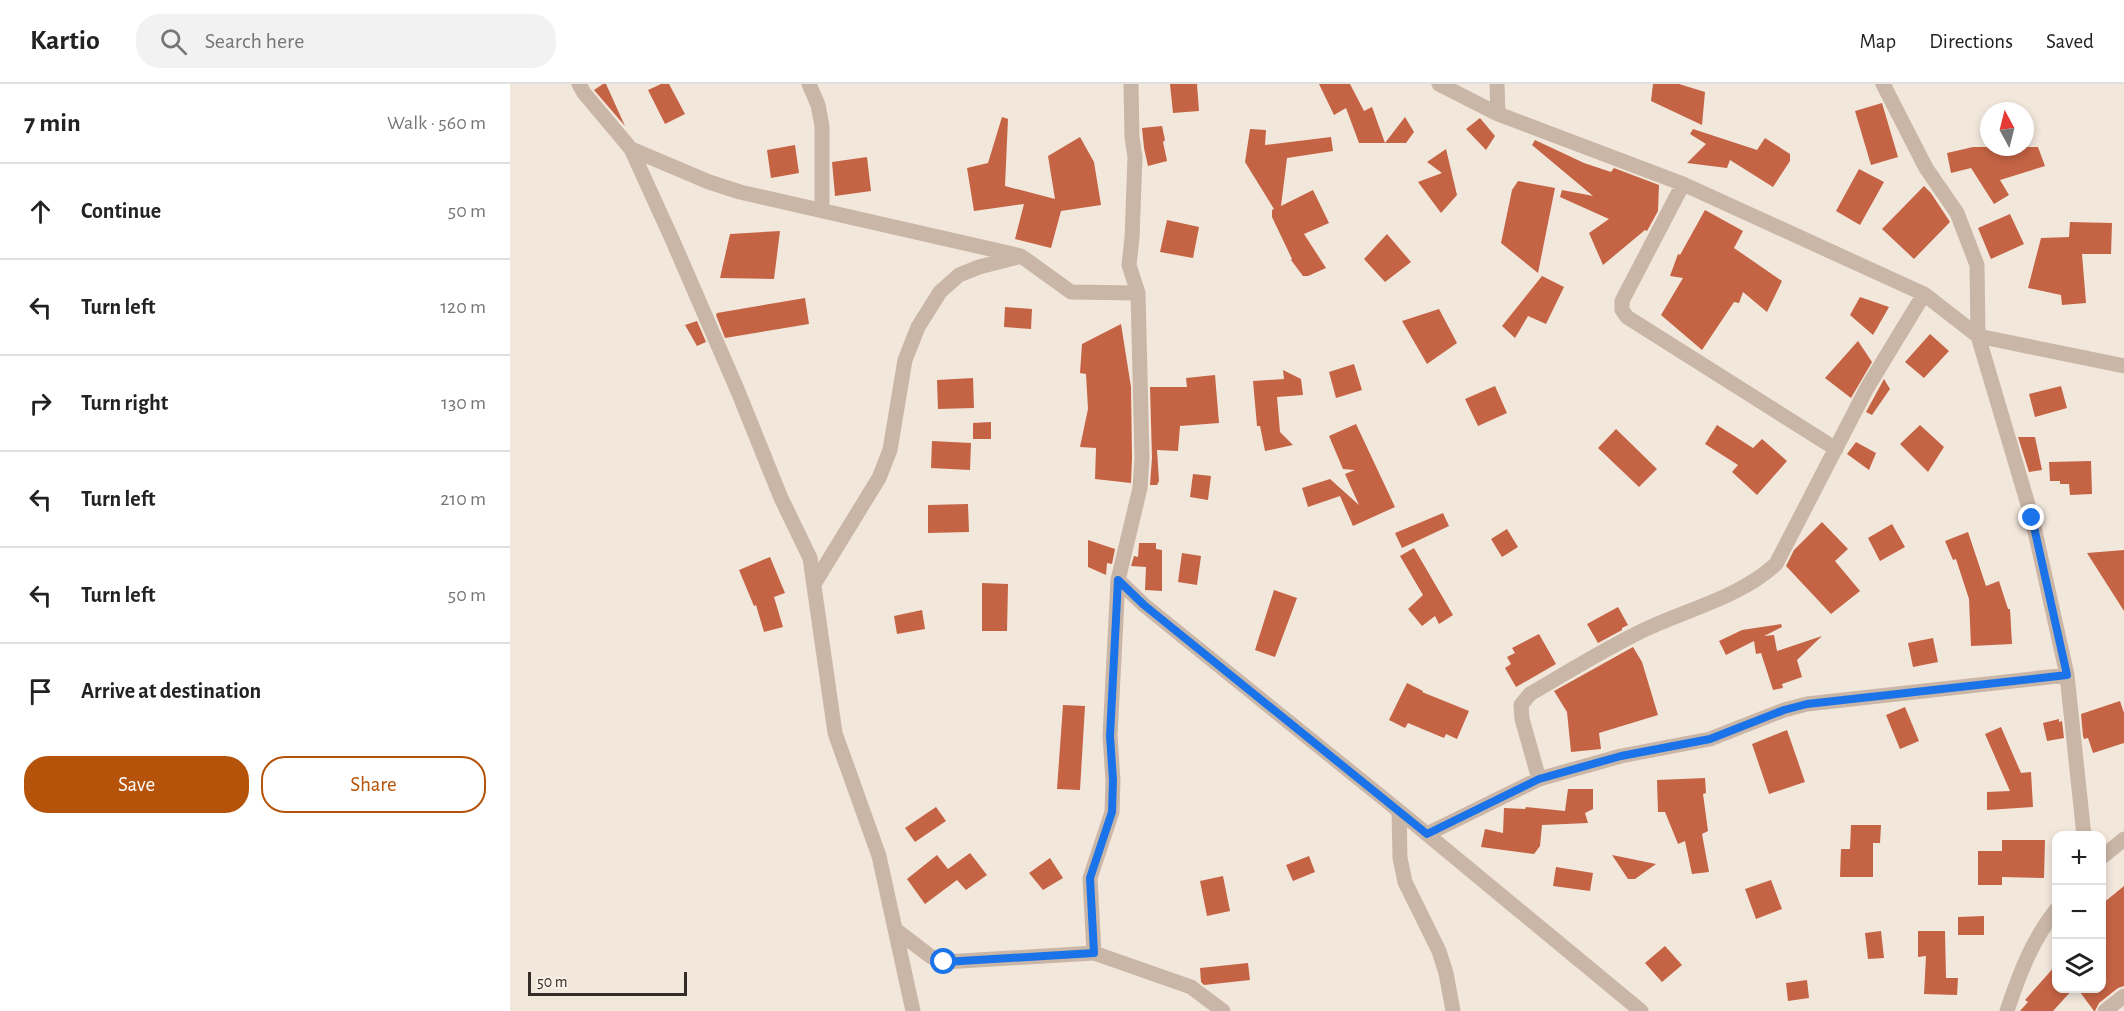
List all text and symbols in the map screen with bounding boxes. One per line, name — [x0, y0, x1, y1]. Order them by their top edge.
search box — [136, 14, 556, 68]
icon: search — [157, 25, 190, 58]
text: Kartio — [30, 27, 100, 55]
text: Search here — [205, 30, 304, 52]
text: Map — [1860, 31, 1896, 52]
text: Directions — [1929, 31, 2013, 52]
text: Saved — [2046, 31, 2094, 52]
north arrow — [1980, 102, 2034, 156]
text: 7 min — [24, 110, 81, 136]
text: Walk · 560 m — [387, 113, 486, 133]
icon: ahead — [24, 195, 57, 228]
text: Continue — [81, 200, 161, 222]
text: 50 m — [448, 201, 486, 221]
icon: left — [24, 291, 57, 324]
text: Turn left — [81, 296, 155, 318]
text: 120 m — [440, 297, 486, 317]
icon: right — [24, 387, 57, 420]
text: Turn right — [81, 392, 168, 414]
text: 130 m — [441, 393, 486, 413]
icon: left — [24, 483, 57, 516]
text: Turn left — [81, 488, 155, 510]
text: 210 m — [440, 489, 486, 509]
route end — [2018, 504, 2044, 530]
icon: left — [24, 579, 57, 612]
text: Turn left — [81, 584, 155, 606]
text: 50 m — [448, 585, 486, 605]
icon: arrive — [24, 675, 57, 708]
text: Arrive at destination — [81, 680, 261, 702]
button: Save — [24, 756, 249, 813]
button: Share — [261, 756, 486, 813]
map controls — [2052, 831, 2106, 993]
button: + — [2052, 831, 2106, 885]
button: − — [2052, 885, 2106, 939]
button: layers — [2052, 939, 2106, 993]
route start — [930, 948, 956, 974]
scale bar — [528, 969, 687, 996]
text: 50 m — [537, 974, 568, 990]

